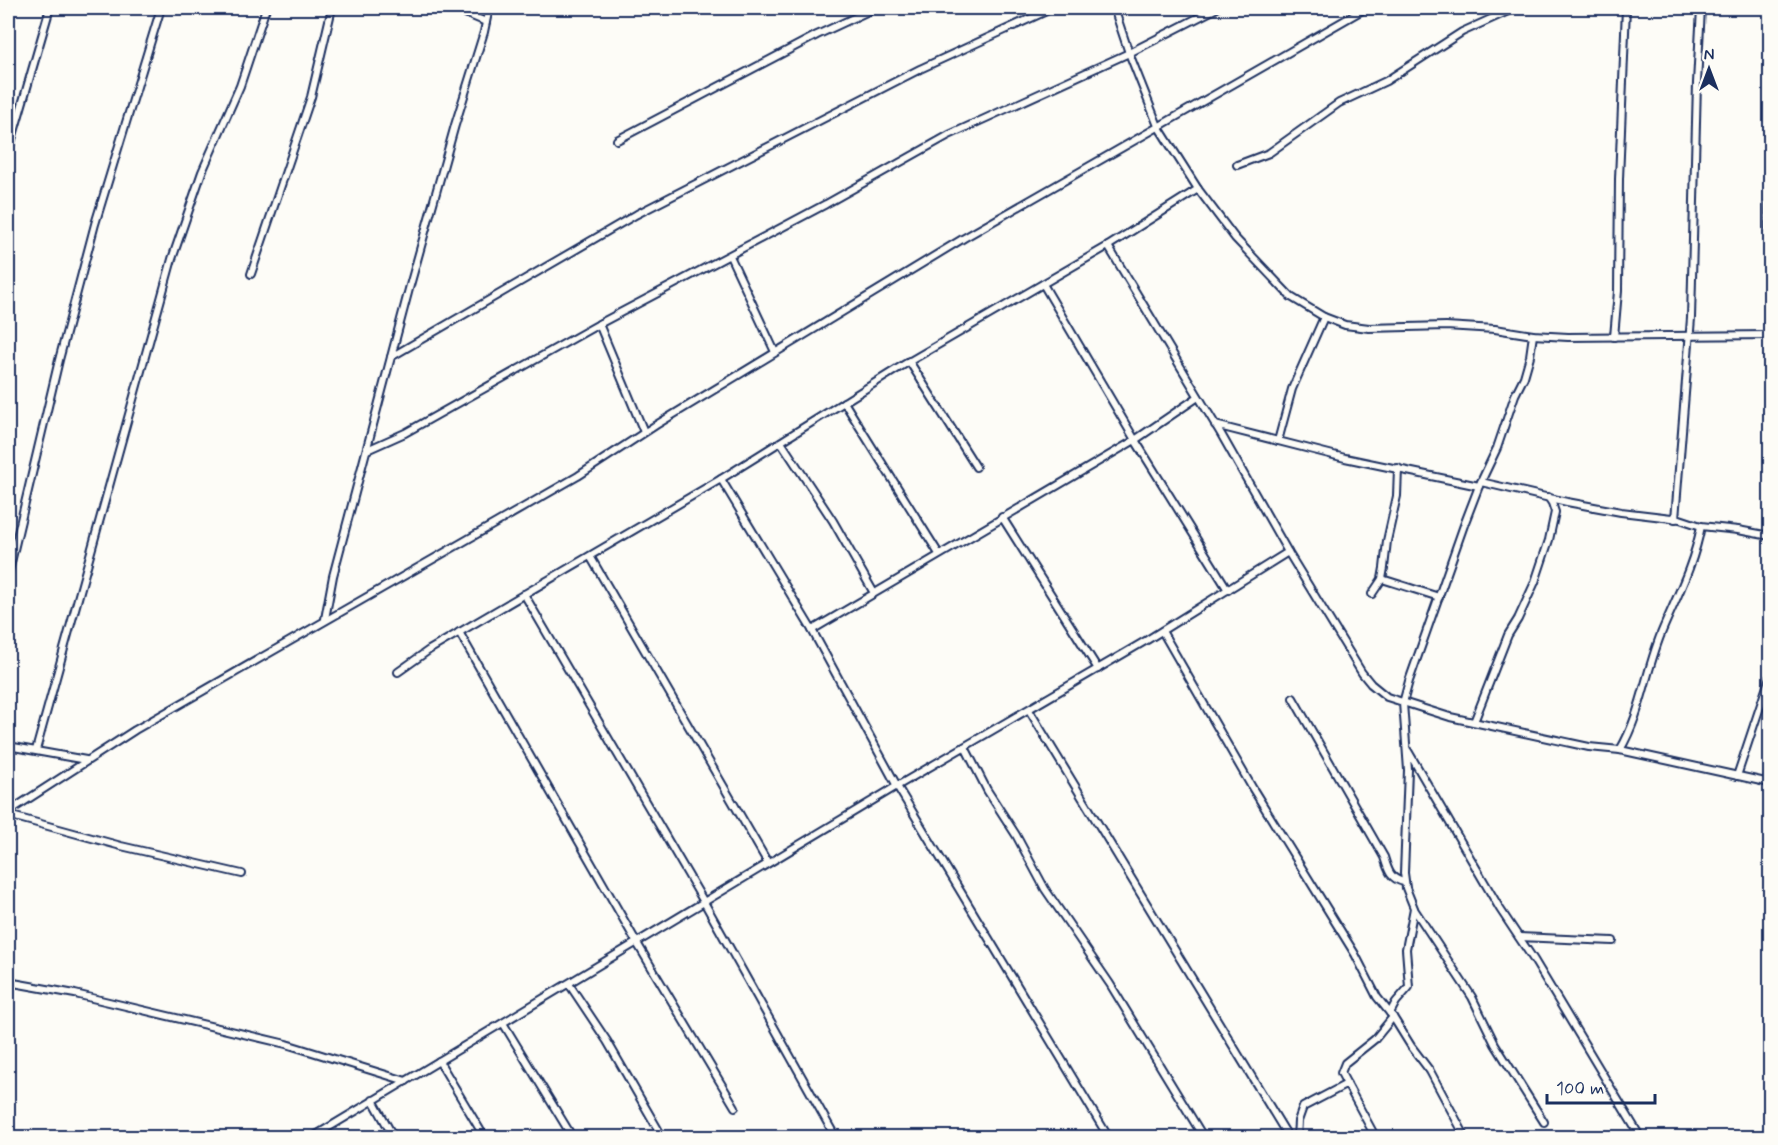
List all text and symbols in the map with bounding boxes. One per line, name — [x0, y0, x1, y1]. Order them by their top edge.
north arrow — [1679, 39, 1739, 99]
text: N — [1704, 45, 1714, 66]
scale bar — [1547, 1067, 1655, 1105]
text: 100 m — [1556, 1077, 1604, 1101]

